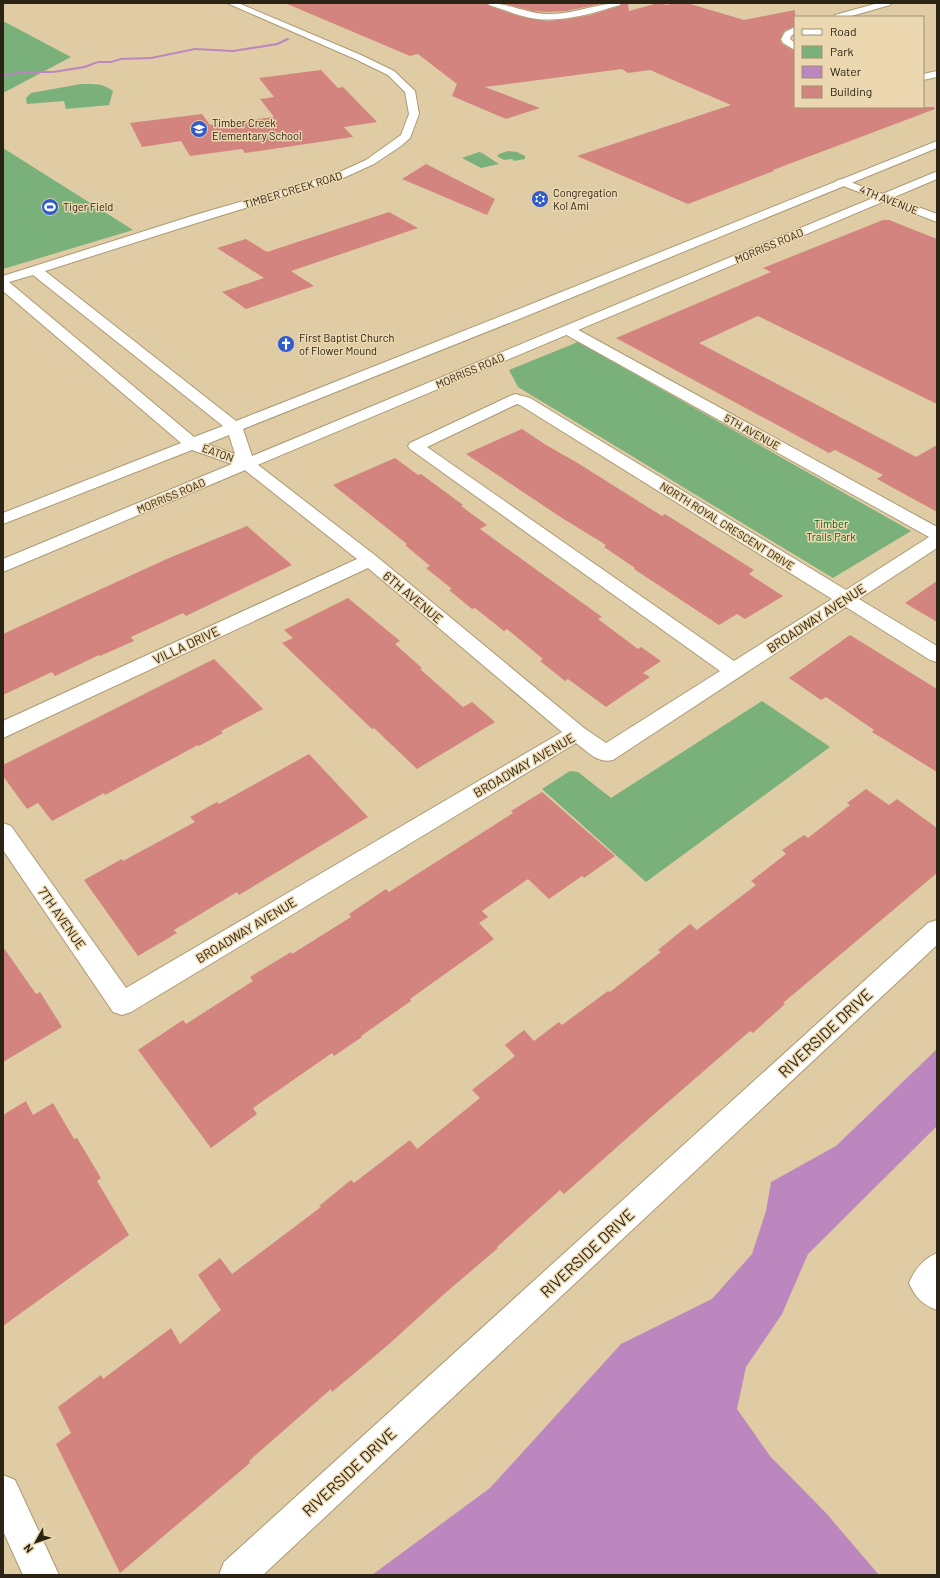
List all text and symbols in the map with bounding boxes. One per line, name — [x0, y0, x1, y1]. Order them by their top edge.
legend — [794, 16, 924, 108]
text: Road — [830, 24, 857, 38]
text: Park — [830, 44, 854, 58]
text: Water — [830, 64, 862, 78]
text: Building — [830, 84, 872, 98]
place label: Timber Creek Elementary School — [212, 116, 302, 142]
school or university icon: Timber Creek Elementary School — [189, 119, 209, 139]
street label: TIMBER CREEK ROAD — [242, 168, 344, 211]
street label: 4TH AVENUE — [858, 182, 921, 217]
place label: Congregation Kol Ami — [553, 186, 618, 212]
synagogue icon: Congregation Kol Ami — [530, 189, 550, 209]
sports icon: Tiger Field — [40, 197, 60, 217]
place label: Tiger Field — [63, 200, 113, 213]
street label: MORRISS ROAD — [733, 225, 805, 266]
place label: First Baptist Church of Flower Mound — [299, 331, 394, 357]
church icon: First Baptist Church of Flower Mound — [276, 334, 296, 354]
street label: MORRISS ROAD — [434, 350, 506, 391]
street label: 5TH AVENUE — [722, 411, 783, 452]
street label: EATON — [201, 441, 236, 464]
street label: MORRISS ROAD — [135, 475, 207, 516]
street label: NORTH ROYAL CRESCENT DRIVE — [658, 479, 797, 573]
park label: Timber Trails Park — [806, 517, 856, 543]
street label: 6TH AVENUE — [380, 567, 446, 627]
street label: BROADWAY AVENUE — [764, 580, 869, 656]
street label: VILLA DRIVE — [150, 623, 222, 667]
street label: BROADWAY AVENUE — [470, 729, 578, 801]
street label: 7TH AVENUE — [35, 884, 89, 952]
street label: BROADWAY AVENUE — [193, 894, 299, 966]
street label: RIVERSIDE DRIVE — [774, 984, 876, 1081]
street label: RIVERSIDE DRIVE — [536, 1204, 638, 1301]
street label: RIVERSIDE DRIVE — [298, 1423, 400, 1520]
north arrow — [16, 1522, 56, 1562]
text: N — [21, 1542, 35, 1556]

